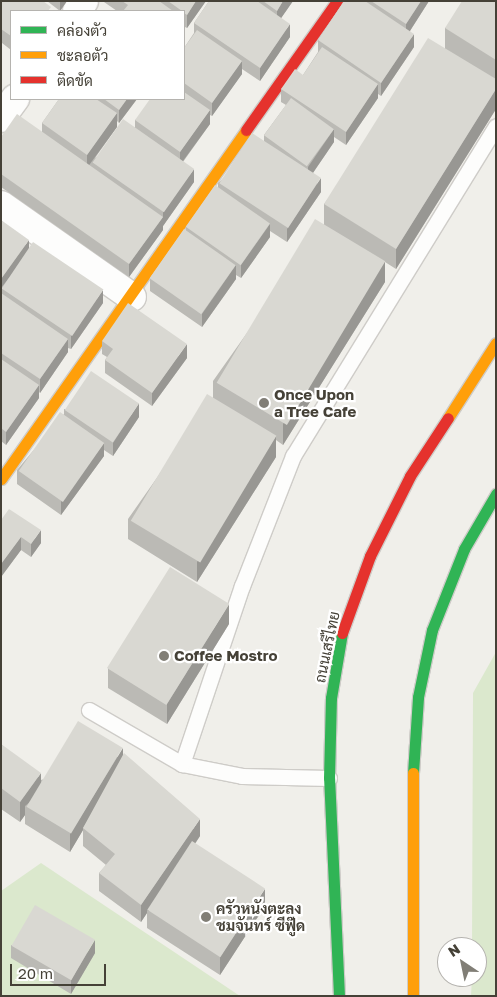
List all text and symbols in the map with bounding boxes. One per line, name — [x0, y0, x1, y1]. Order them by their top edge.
legend — [10, 10, 185, 100]
text: คล่องตัว — [57, 21, 107, 39]
text: ชะลอตัว — [57, 46, 108, 64]
text: ติดขัด — [57, 71, 93, 89]
place label: Once Upon a Tree Cafe — [274, 385, 356, 420]
marker: Once Upon a Tree Cafe — [258, 397, 270, 409]
street label: ถนนเสรีไทย — [311, 610, 343, 684]
place label: Coffee Mostro — [174, 647, 277, 665]
marker: Coffee Mostro — [158, 650, 170, 662]
place label: ครัวหนังตะลุง ชมจันทร์ ซีฟู๊ด — [216, 899, 305, 934]
marker: ครัวหนังตะลุง ชมจันทร์ ซีฟู๊ด — [200, 911, 212, 923]
north arrow — [437, 937, 487, 987]
text: N — [445, 940, 463, 960]
scale bar — [12, 954, 109, 986]
text: 20 m — [18, 964, 53, 982]

